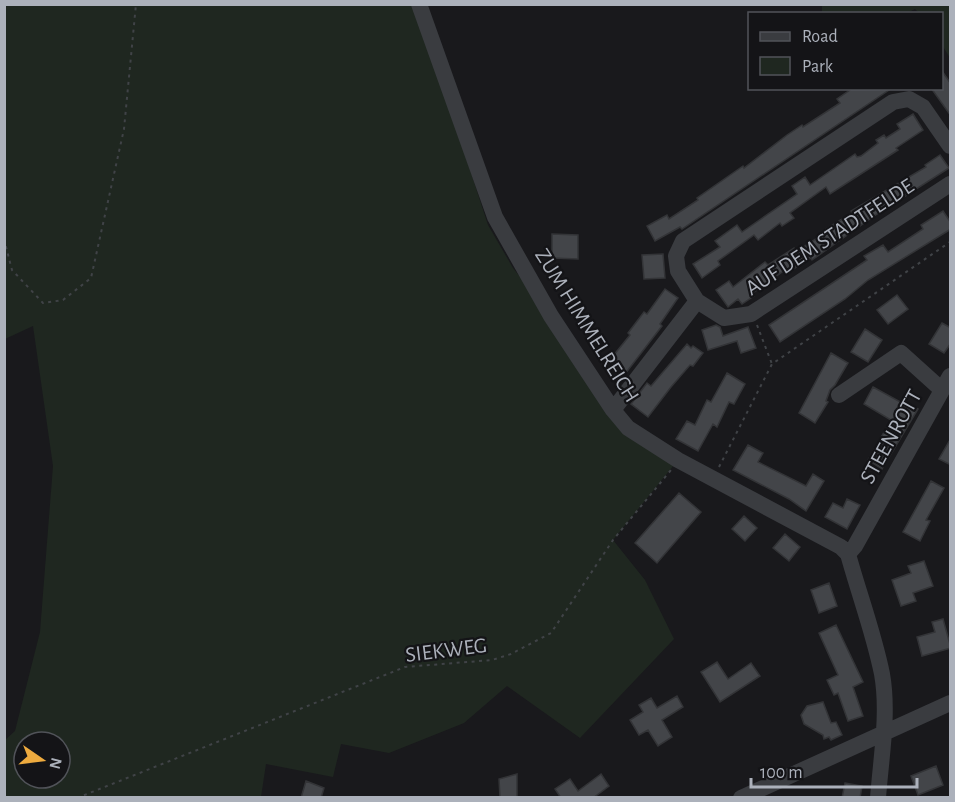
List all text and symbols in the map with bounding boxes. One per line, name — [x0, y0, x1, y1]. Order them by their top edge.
legend — [748, 12, 943, 90]
text: Road — [802, 28, 838, 46]
text: Park — [802, 58, 834, 76]
street label: AUF DEM STADTFELDE — [742, 174, 918, 299]
street label: ZUM HIMMELREICH — [531, 245, 643, 406]
street label: STEENROTT — [856, 386, 926, 487]
street label: SIEKWEG — [404, 634, 488, 666]
north arrow — [12, 730, 72, 790]
scale bar — [751, 751, 918, 789]
text: N — [46, 756, 65, 771]
text: 100 m — [760, 764, 803, 782]

